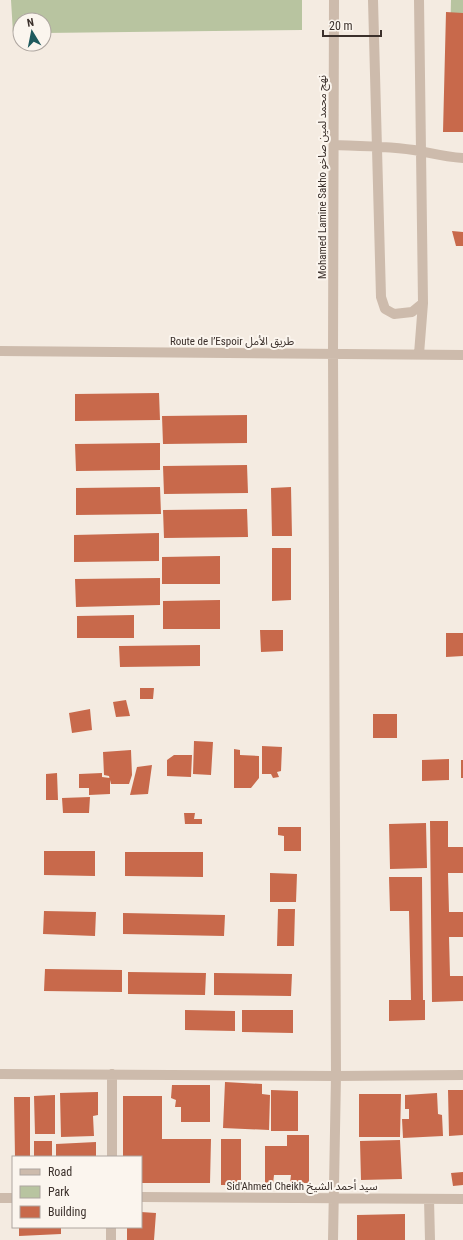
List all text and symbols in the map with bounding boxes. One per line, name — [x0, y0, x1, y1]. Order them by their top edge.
north arrow — [12, 12, 52, 52]
scale bar — [323, 12, 381, 38]
text: N — [26, 16, 35, 30]
text: 20 m — [329, 19, 353, 33]
street label: Mohamed Lamine Sakho نهج محمد لمين صاخو — [316, 75, 330, 279]
street label: Route de l’Espoir طريق الأمل — [170, 335, 294, 348]
legend — [12, 1156, 142, 1228]
text: Road — [48, 1165, 72, 1179]
street label: Sid'Ahmed Cheikh سيد أحمد الشيخ — [226, 1179, 378, 1194]
text: Park — [48, 1185, 70, 1199]
text: Building — [48, 1205, 86, 1219]

